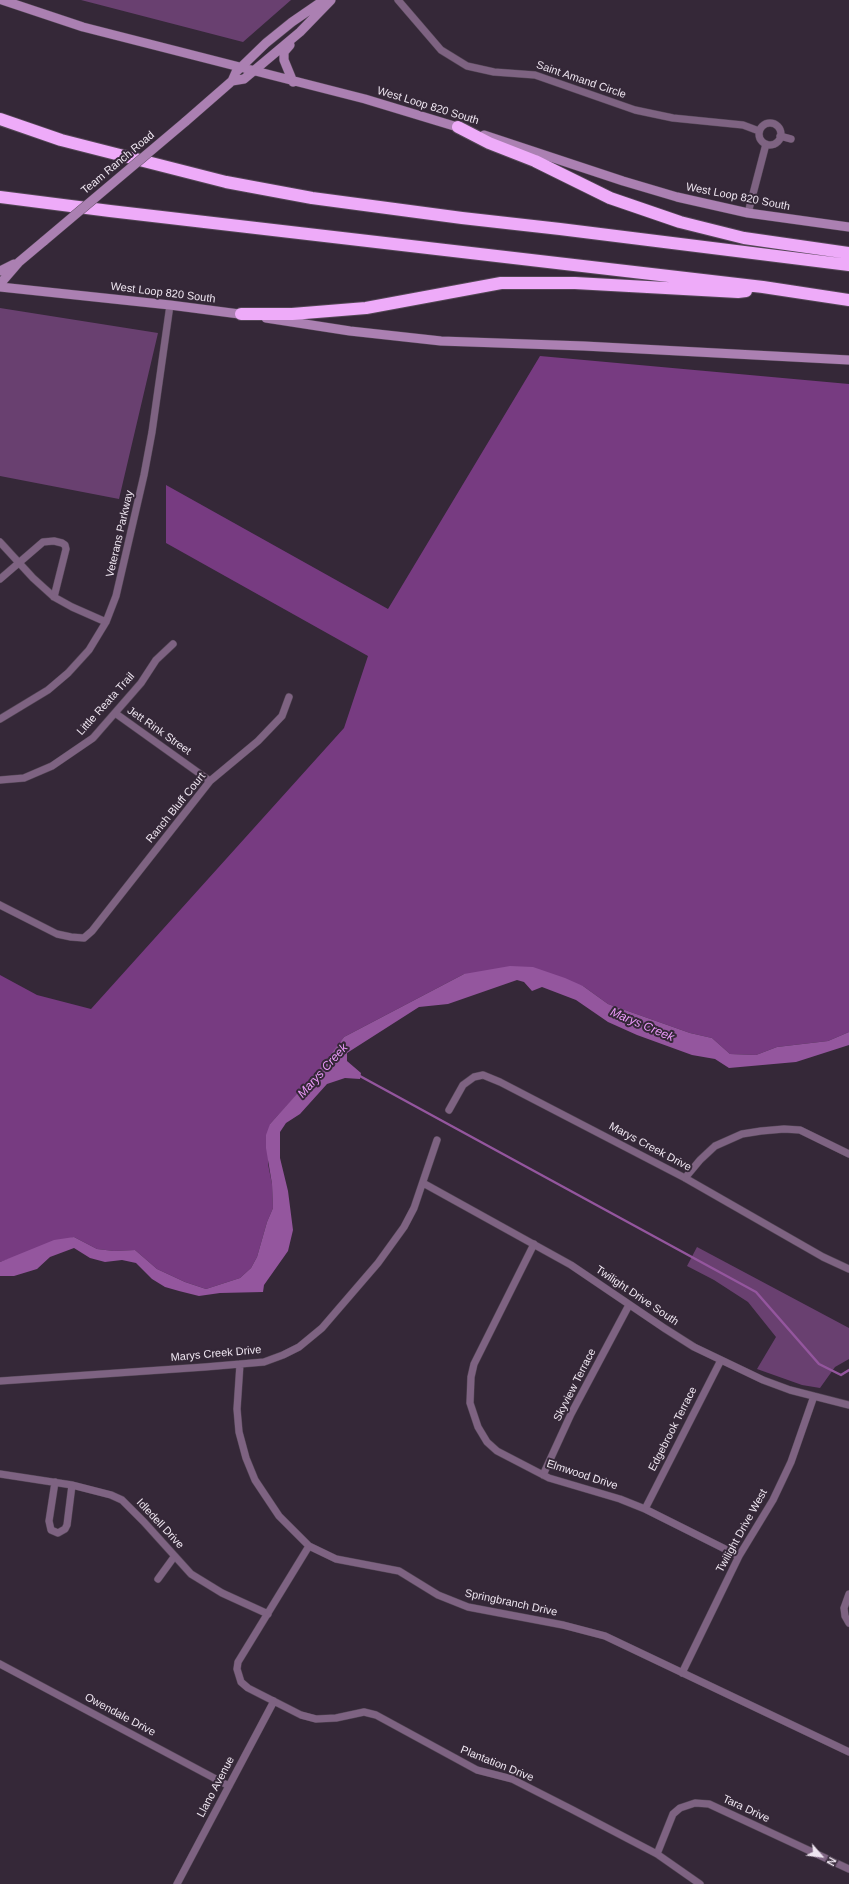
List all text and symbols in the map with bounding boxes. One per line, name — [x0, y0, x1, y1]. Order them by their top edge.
street label: Saint Amand Circle — [534, 58, 628, 102]
street label: West Loop 820 South — [376, 84, 480, 128]
street label: Team Ranch Road — [79, 129, 157, 197]
street label: West Loop 820 South — [685, 180, 791, 214]
street label: West Loop 820 South — [110, 280, 216, 306]
street label: Veterans Parkway — [104, 489, 136, 579]
street label: Little Reata Trail — [74, 670, 138, 738]
street label: Jett Rink Street — [124, 704, 194, 758]
street label: Ranch Bluff Court — [144, 770, 208, 846]
water label: Marys Creek — [608, 1005, 676, 1045]
water label: Marys Creek — [295, 1041, 351, 1101]
street label: Marys Creek Drive — [607, 1120, 693, 1174]
street label: Twilight Drive South — [593, 1263, 681, 1329]
street label: Marys Creek Drive — [170, 1343, 262, 1365]
street label: Skyview Terrace — [551, 1346, 599, 1424]
street label: Edgebrook Terrace — [646, 1385, 700, 1473]
street label: Elmwood Drive — [545, 1457, 619, 1493]
street label: Twilight Drive West — [714, 1487, 770, 1575]
street label: Idledell Drive — [133, 1496, 187, 1552]
street label: Springbranch Drive — [464, 1587, 558, 1619]
street label: Owendale Drive — [82, 1691, 158, 1739]
street label: Plantation Drive — [459, 1743, 535, 1785]
street label: Llano Avenue — [194, 1754, 238, 1820]
street label: Tara Drive — [720, 1792, 772, 1826]
north arrow — [801, 1836, 841, 1876]
text: N — [824, 1855, 839, 1868]

